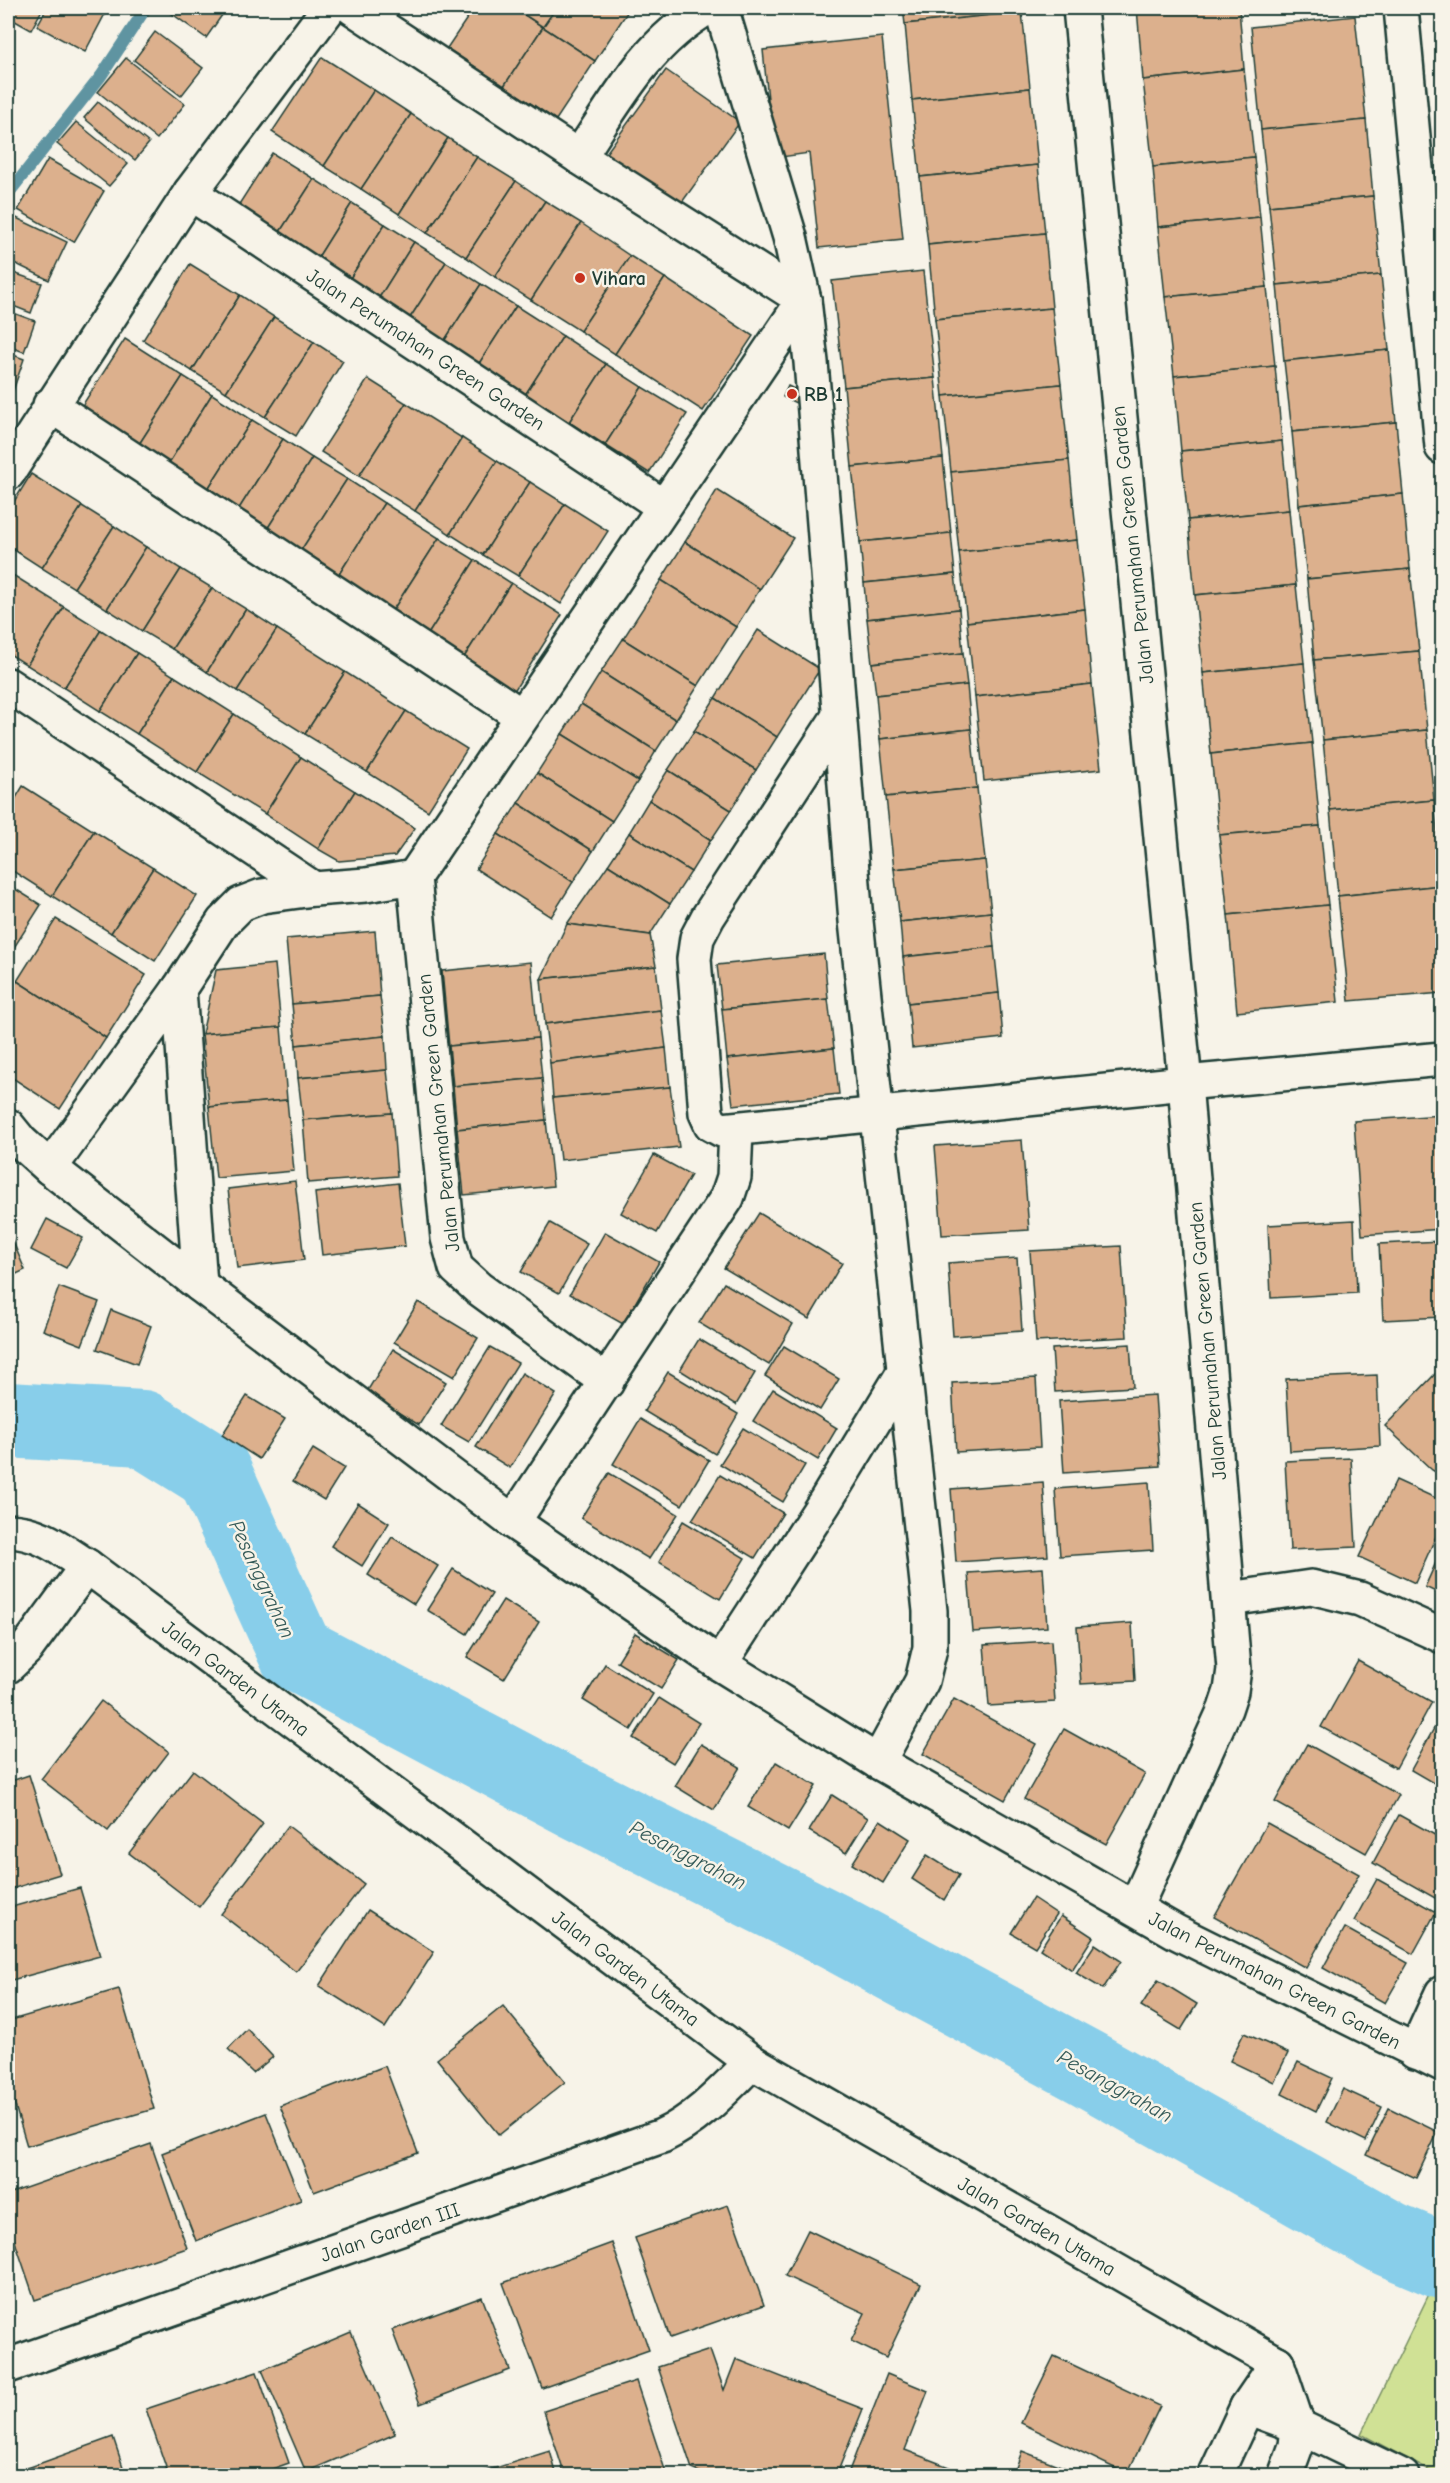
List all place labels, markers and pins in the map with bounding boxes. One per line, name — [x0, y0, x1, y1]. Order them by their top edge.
place label: Vihara — [592, 267, 646, 290]
marker: Vihara — [573, 271, 587, 285]
place label: RB 1 — [804, 383, 843, 406]
marker: RB 1 — [785, 387, 799, 401]

